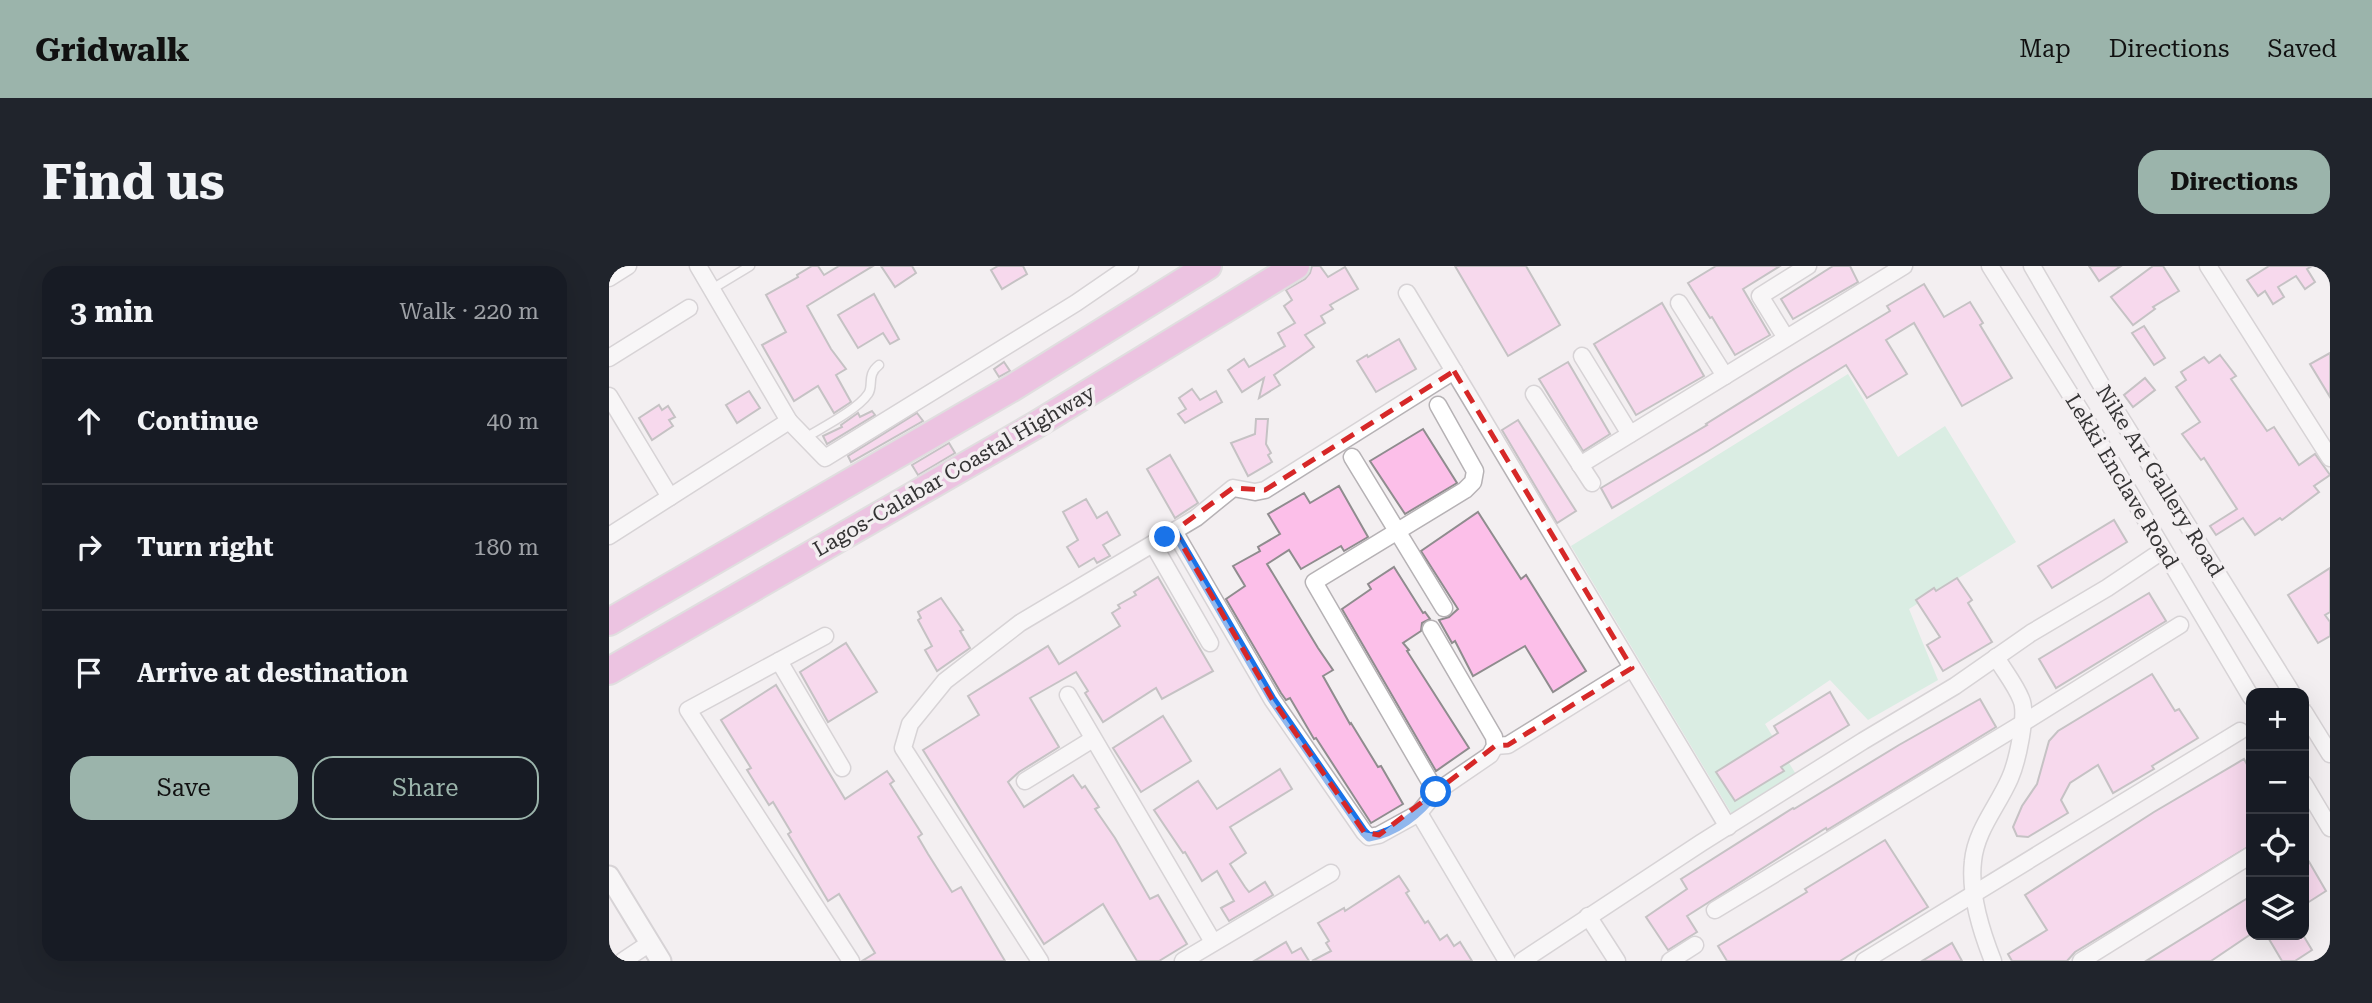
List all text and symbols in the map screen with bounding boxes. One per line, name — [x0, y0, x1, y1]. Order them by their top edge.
text: Gridwalk — [35, 30, 189, 69]
text: Map — [2019, 35, 2071, 63]
text: Directions — [2109, 35, 2229, 63]
text: Saved — [2267, 35, 2337, 63]
button: Directions — [2138, 150, 2330, 214]
text: Find us — [42, 154, 225, 211]
text: 3 min — [70, 294, 153, 329]
text: Walk · 220 m — [400, 298, 539, 325]
street label: Lagos-Calabar Coastal Highway — [809, 380, 1100, 562]
street label: Nike Art Gallery Road — [2091, 381, 2229, 581]
street label: Lekki Enclave Road — [2061, 390, 2184, 573]
icon: ahead — [70, 402, 108, 440]
text: Continue — [137, 406, 259, 436]
text: 40 m — [486, 408, 539, 435]
route end — [1149, 521, 1180, 552]
icon: right — [70, 528, 108, 566]
text: Turn right — [137, 532, 273, 562]
text: 180 m — [474, 534, 539, 561]
icon: arrive — [70, 654, 108, 692]
text: Arrive at destination — [137, 658, 408, 688]
map controls — [2246, 688, 2309, 940]
button: + — [2246, 688, 2309, 751]
button: − — [2246, 751, 2309, 814]
button: Save — [70, 756, 298, 820]
button: Share — [312, 756, 539, 820]
route start — [1420, 776, 1451, 807]
button: locate — [2246, 814, 2309, 877]
button: layers — [2246, 877, 2309, 940]

